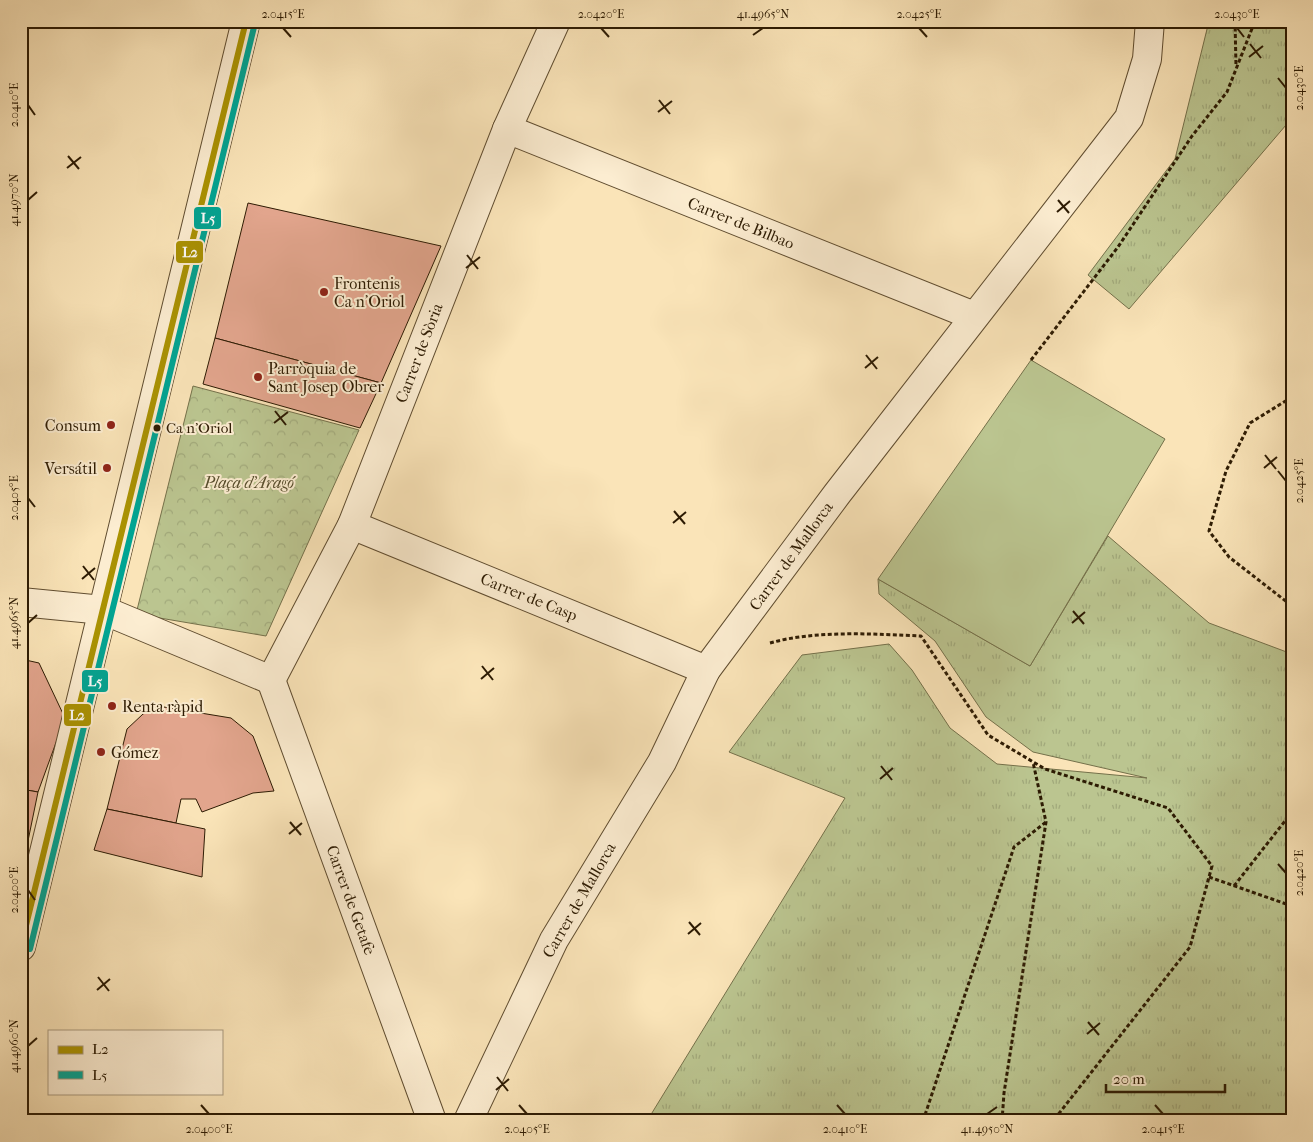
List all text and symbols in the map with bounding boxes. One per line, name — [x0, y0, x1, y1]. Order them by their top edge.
text: 2.0415°E — [261, 7, 305, 21]
text: 2.0420°E — [578, 7, 624, 21]
text: 41.4965°N — [737, 7, 789, 21]
text: 2.0425°E — [896, 7, 942, 21]
text: 2.0430°E — [1214, 7, 1260, 21]
text: 2.0430°E — [1292, 65, 1306, 111]
text: 2.0410°E — [7, 83, 21, 127]
text: 41.4970°N — [7, 173, 21, 227]
street label: Carrer de Bilbao — [685, 193, 797, 253]
line badge: L5 — [193, 206, 222, 230]
text: L5 — [201, 210, 215, 227]
line badge: L2 — [175, 240, 204, 264]
text: L2 — [182, 244, 198, 261]
place label: Frontenis Ca n'Oriol — [334, 274, 405, 311]
marker: Frontenis Ca n'Oriol — [318, 286, 330, 298]
street label: Carrer de Sòria — [391, 300, 447, 405]
place label: Parròquia de Sant Josep Obrer — [268, 359, 384, 396]
marker: Parròquia de Sant Josep Obrer — [252, 371, 264, 383]
place label: Consum — [45, 416, 102, 435]
marker: Consum — [105, 419, 117, 431]
place label: Ca n'Oriol — [166, 419, 232, 437]
marker: Ca n'Oriol — [152, 423, 162, 433]
text: 2.0425°E — [1292, 458, 1306, 504]
place label: Versátil — [44, 459, 98, 478]
marker: Versátil — [101, 462, 113, 474]
park label: Plaça d'Aragó — [203, 473, 296, 492]
text: 2.0405°E — [7, 475, 21, 521]
street label: Carrer de Mallorca — [745, 497, 837, 614]
street label: Carrer de Casp — [478, 569, 580, 625]
text: 41.4965°N — [7, 597, 21, 649]
line badge: L5 — [81, 669, 109, 693]
text: L5 — [88, 673, 102, 690]
place label: Renta ràpid — [122, 697, 203, 716]
marker: Renta ràpid — [106, 700, 118, 712]
line badge: L2 — [63, 703, 92, 727]
text: L2 — [69, 707, 85, 724]
place label: Gómez — [111, 743, 159, 762]
marker: Gómez — [95, 746, 107, 758]
street label: Carrer de Mallorca — [538, 838, 620, 961]
street label: Carrer de Getafe — [322, 843, 380, 957]
text: 2.0420°E — [1292, 850, 1306, 896]
text: 2.0400°E — [7, 866, 21, 914]
text: 41.4960°N — [7, 1019, 21, 1073]
legend — [48, 1030, 222, 1094]
text: L2 — [92, 1040, 109, 1058]
scale bar — [1106, 1062, 1224, 1094]
text: L5 — [92, 1066, 108, 1084]
text: 20 m — [1113, 1070, 1145, 1088]
text: 2.0400°E — [185, 1122, 233, 1136]
text: 2.0405°E — [504, 1122, 550, 1136]
text: 2.0410°E — [823, 1122, 867, 1136]
text: 41.4950°N — [961, 1122, 1013, 1136]
text: 2.0415°E — [1141, 1122, 1185, 1136]

